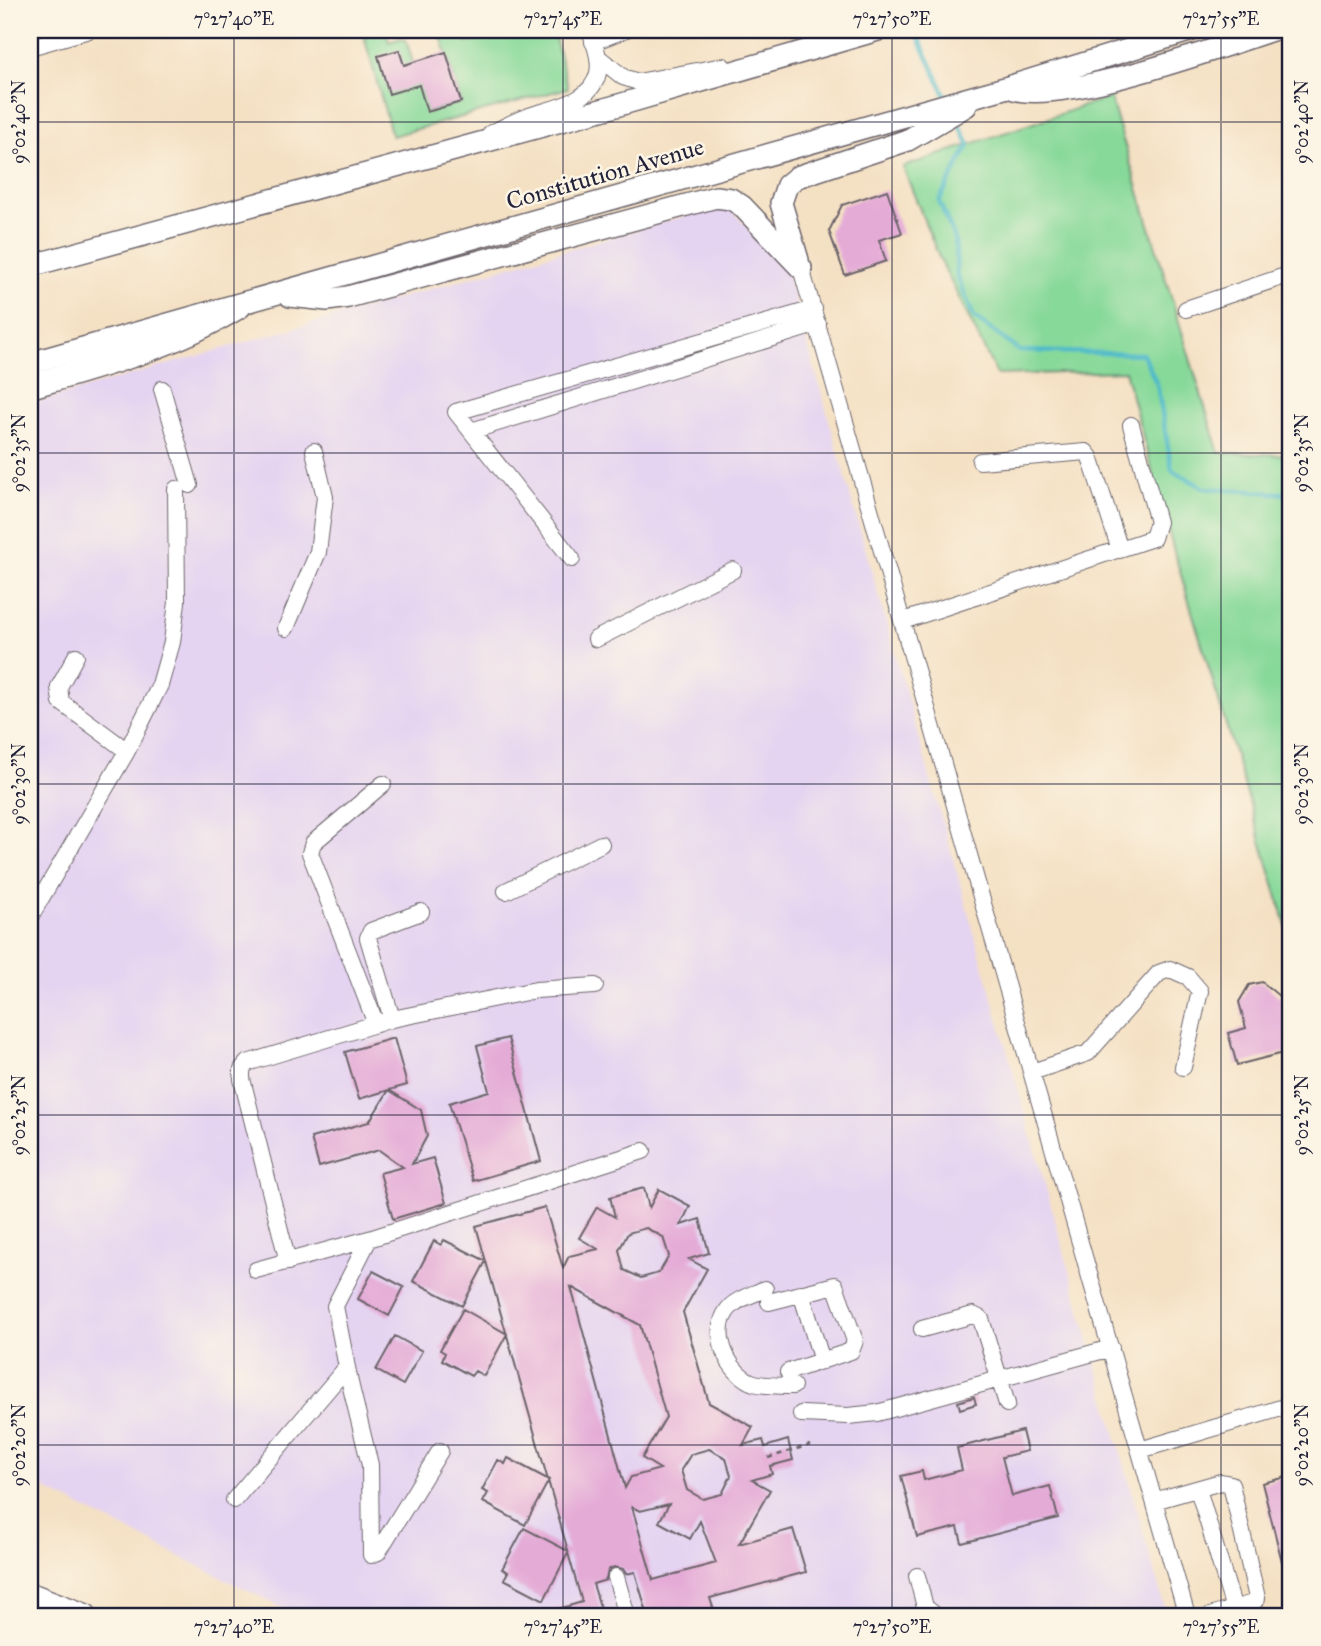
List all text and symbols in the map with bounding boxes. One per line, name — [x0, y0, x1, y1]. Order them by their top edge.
text: 7°27'40"E — [194, 8, 274, 30]
text: 7°27'45"E — [524, 8, 602, 30]
text: 7°27'50"E — [853, 8, 931, 30]
text: 7°27'55"E — [1183, 8, 1259, 30]
text: 9°02'40"N — [8, 80, 30, 164]
text: 9°02'40"N — [1291, 80, 1313, 164]
street label: Constitution Avenue — [503, 131, 707, 217]
text: 9°02'35"N — [8, 413, 30, 493]
text: 9°02'35"N — [1291, 413, 1313, 493]
text: 9°02'30"N — [8, 743, 30, 825]
text: 9°02'30"N — [1291, 743, 1313, 825]
text: 9°02'25"N — [8, 1075, 30, 1155]
text: 9°02'25"N — [1291, 1075, 1313, 1155]
text: 9°02'20"N — [8, 1403, 30, 1487]
text: 9°02'20"N — [1291, 1403, 1313, 1487]
text: 7°27'40"E — [194, 1616, 274, 1638]
text: 7°27'45"E — [524, 1616, 602, 1638]
text: 7°27'50"E — [853, 1616, 931, 1638]
text: 7°27'55"E — [1183, 1616, 1259, 1638]

